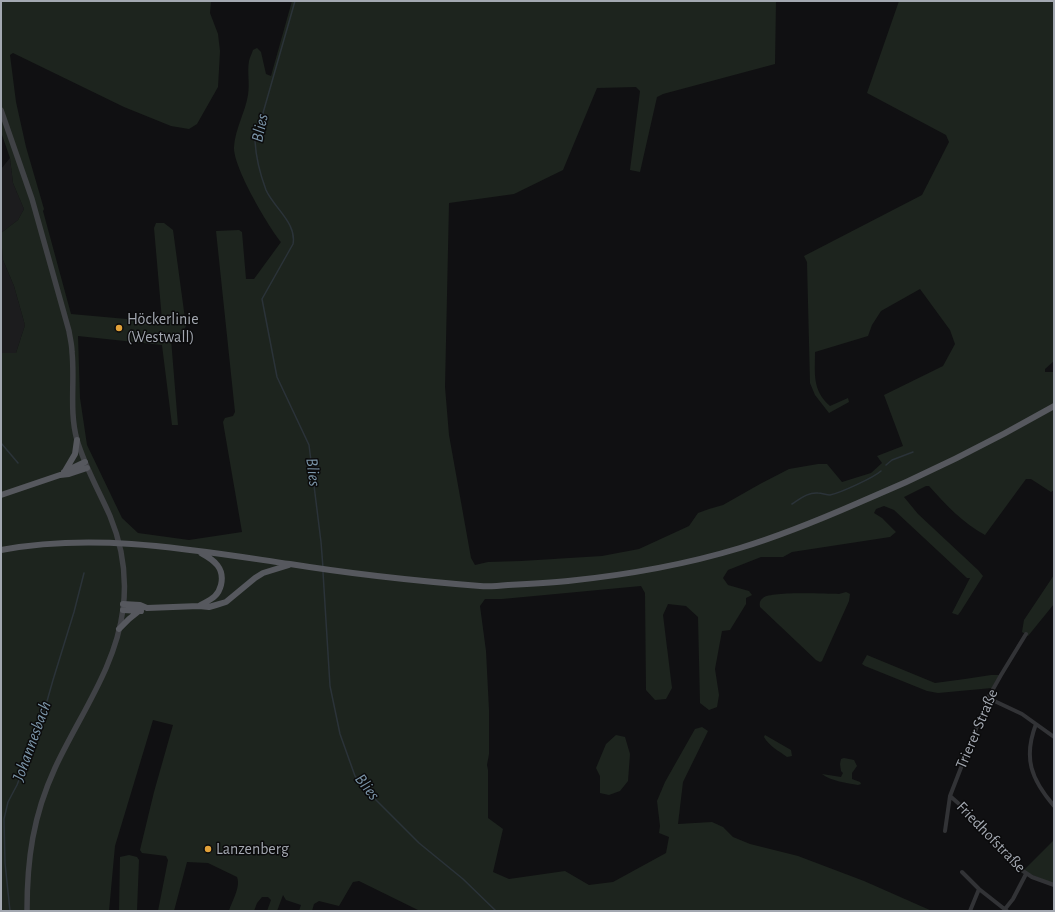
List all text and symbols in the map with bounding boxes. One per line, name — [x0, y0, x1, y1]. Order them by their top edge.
water label: Blies — [247, 112, 273, 144]
place label: Höckerlinie (Westwall) — [127, 309, 199, 347]
marker: Höckerlinie (Westwall) — [114, 323, 124, 333]
water label: Blies — [301, 457, 325, 487]
street label: Trierer Straße — [952, 686, 1002, 772]
water label: Johannesbach — [8, 698, 56, 784]
water label: Blies — [350, 770, 384, 804]
street label: Friedhofstraße — [952, 797, 1030, 877]
place label: Lanzenberg — [216, 839, 289, 859]
marker: Lanzenberg — [203, 844, 213, 854]

